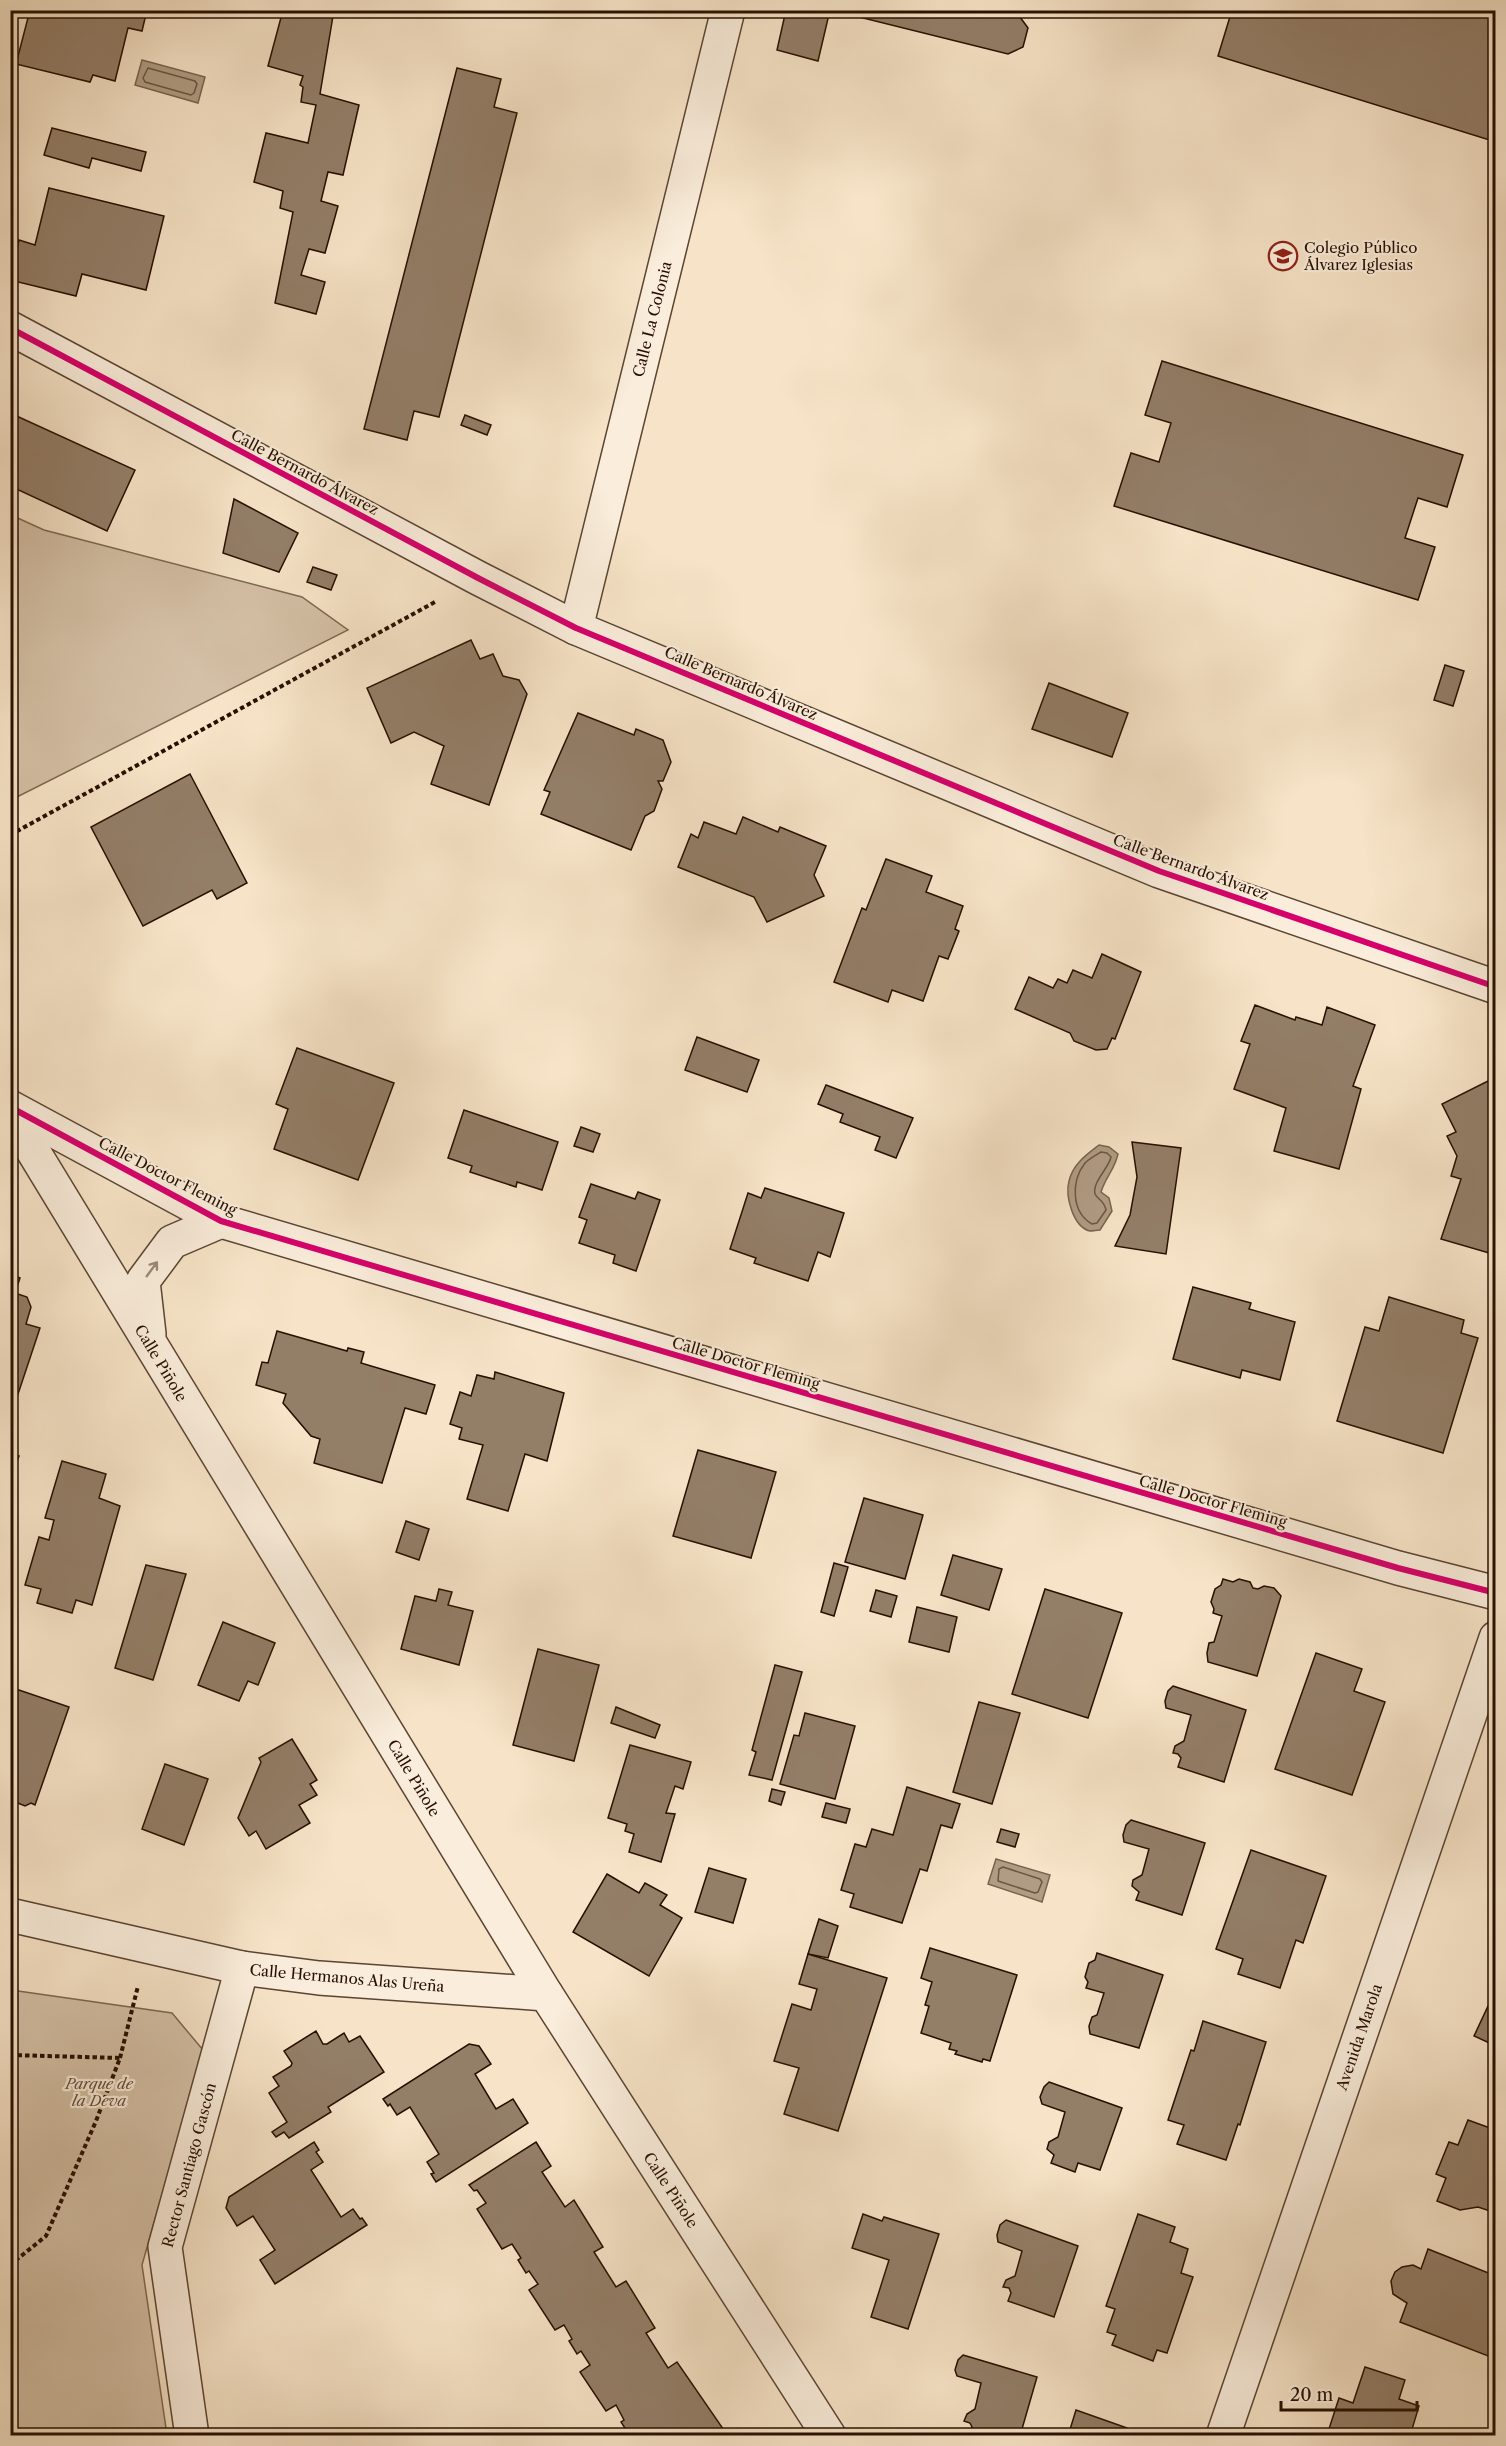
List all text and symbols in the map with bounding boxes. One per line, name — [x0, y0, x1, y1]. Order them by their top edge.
place label: Colegio Público Álvarez Iglesias — [1303, 238, 1417, 274]
school or university icon: Colegio Público Álvarez Iglesias — [1267, 240, 1299, 272]
street label: Calle La Colonia — [628, 259, 676, 379]
street label: Calle Bernardo Álvarez — [228, 425, 382, 519]
street label: Calle Bernardo Álvarez — [662, 642, 821, 724]
street label: Calle Bernardo Álvarez — [1111, 830, 1272, 904]
street label: Calle Doctor Fleming — [96, 1133, 241, 1219]
one-way arrow — [145, 1261, 158, 1277]
street label: Calle Piñole — [131, 1321, 191, 1405]
street label: Calle Doctor Fleming — [670, 1333, 822, 1393]
street label: Calle Doctor Fleming — [1137, 1471, 1289, 1531]
street label: Calle Piñole — [384, 1736, 444, 1820]
street label: Calle Hermanos Alas Ureña — [249, 1960, 445, 1996]
street label: Avenida Marola — [1332, 1981, 1386, 2094]
park label: Parque de la Deva — [64, 2074, 134, 2110]
street label: Rector Santiago Gascón — [158, 2080, 220, 2249]
street label: Calle Piñole — [639, 2149, 703, 2231]
scale bar — [1281, 2374, 1418, 2412]
text: 20 m — [1290, 2384, 1334, 2406]

